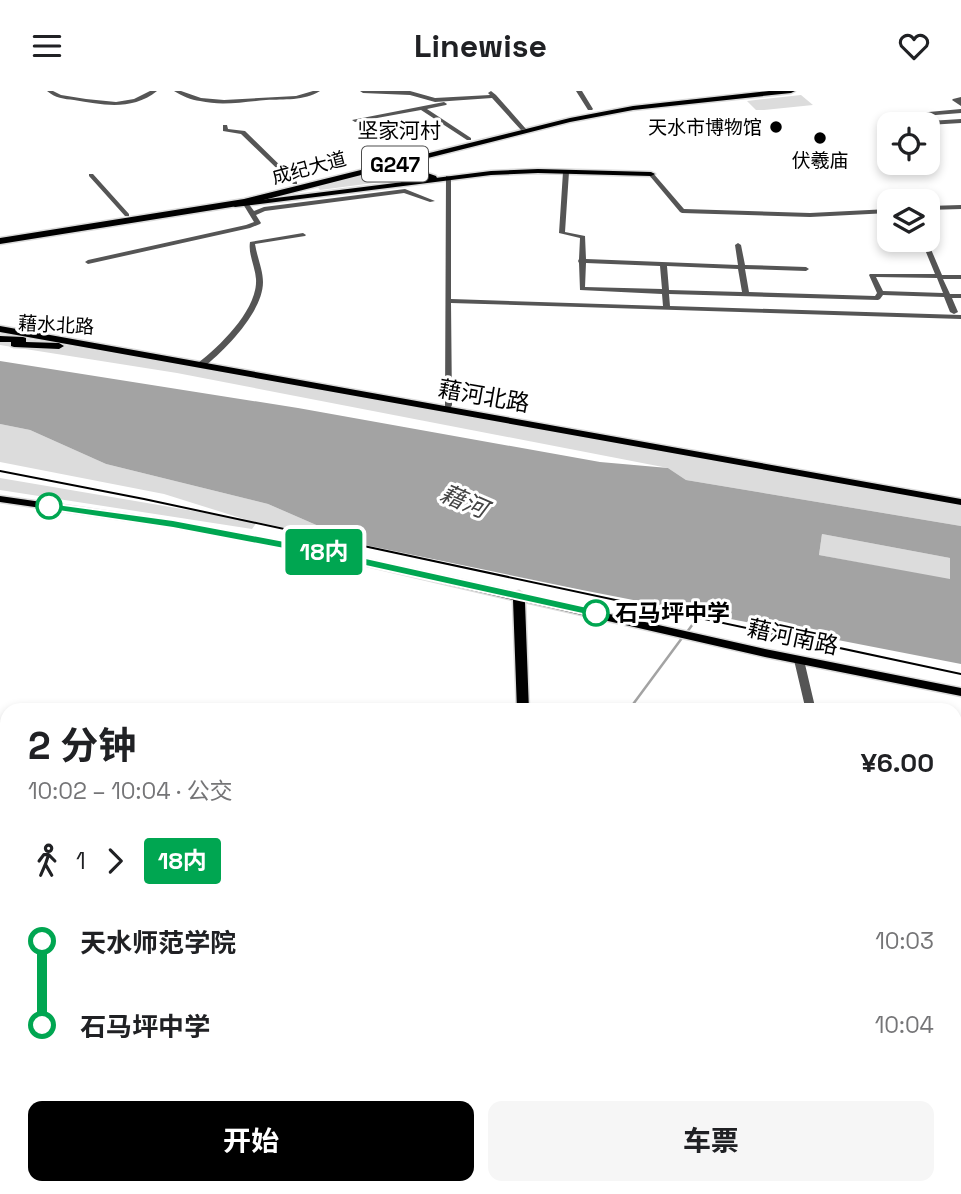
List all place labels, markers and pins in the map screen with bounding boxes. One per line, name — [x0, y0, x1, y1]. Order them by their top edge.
place label: 天水市博物馆 — [648, 115, 762, 140]
marker: 天水市博物馆 — [768, 119, 784, 135]
marker: 伏羲庙 — [812, 130, 828, 146]
place label: 伏羲庙 — [791, 148, 849, 173]
unlabelled marker — [36, 493, 62, 519]
place label: 石马坪中学 — [615, 598, 730, 628]
marker: 石马坪中学 — [583, 600, 609, 626]

